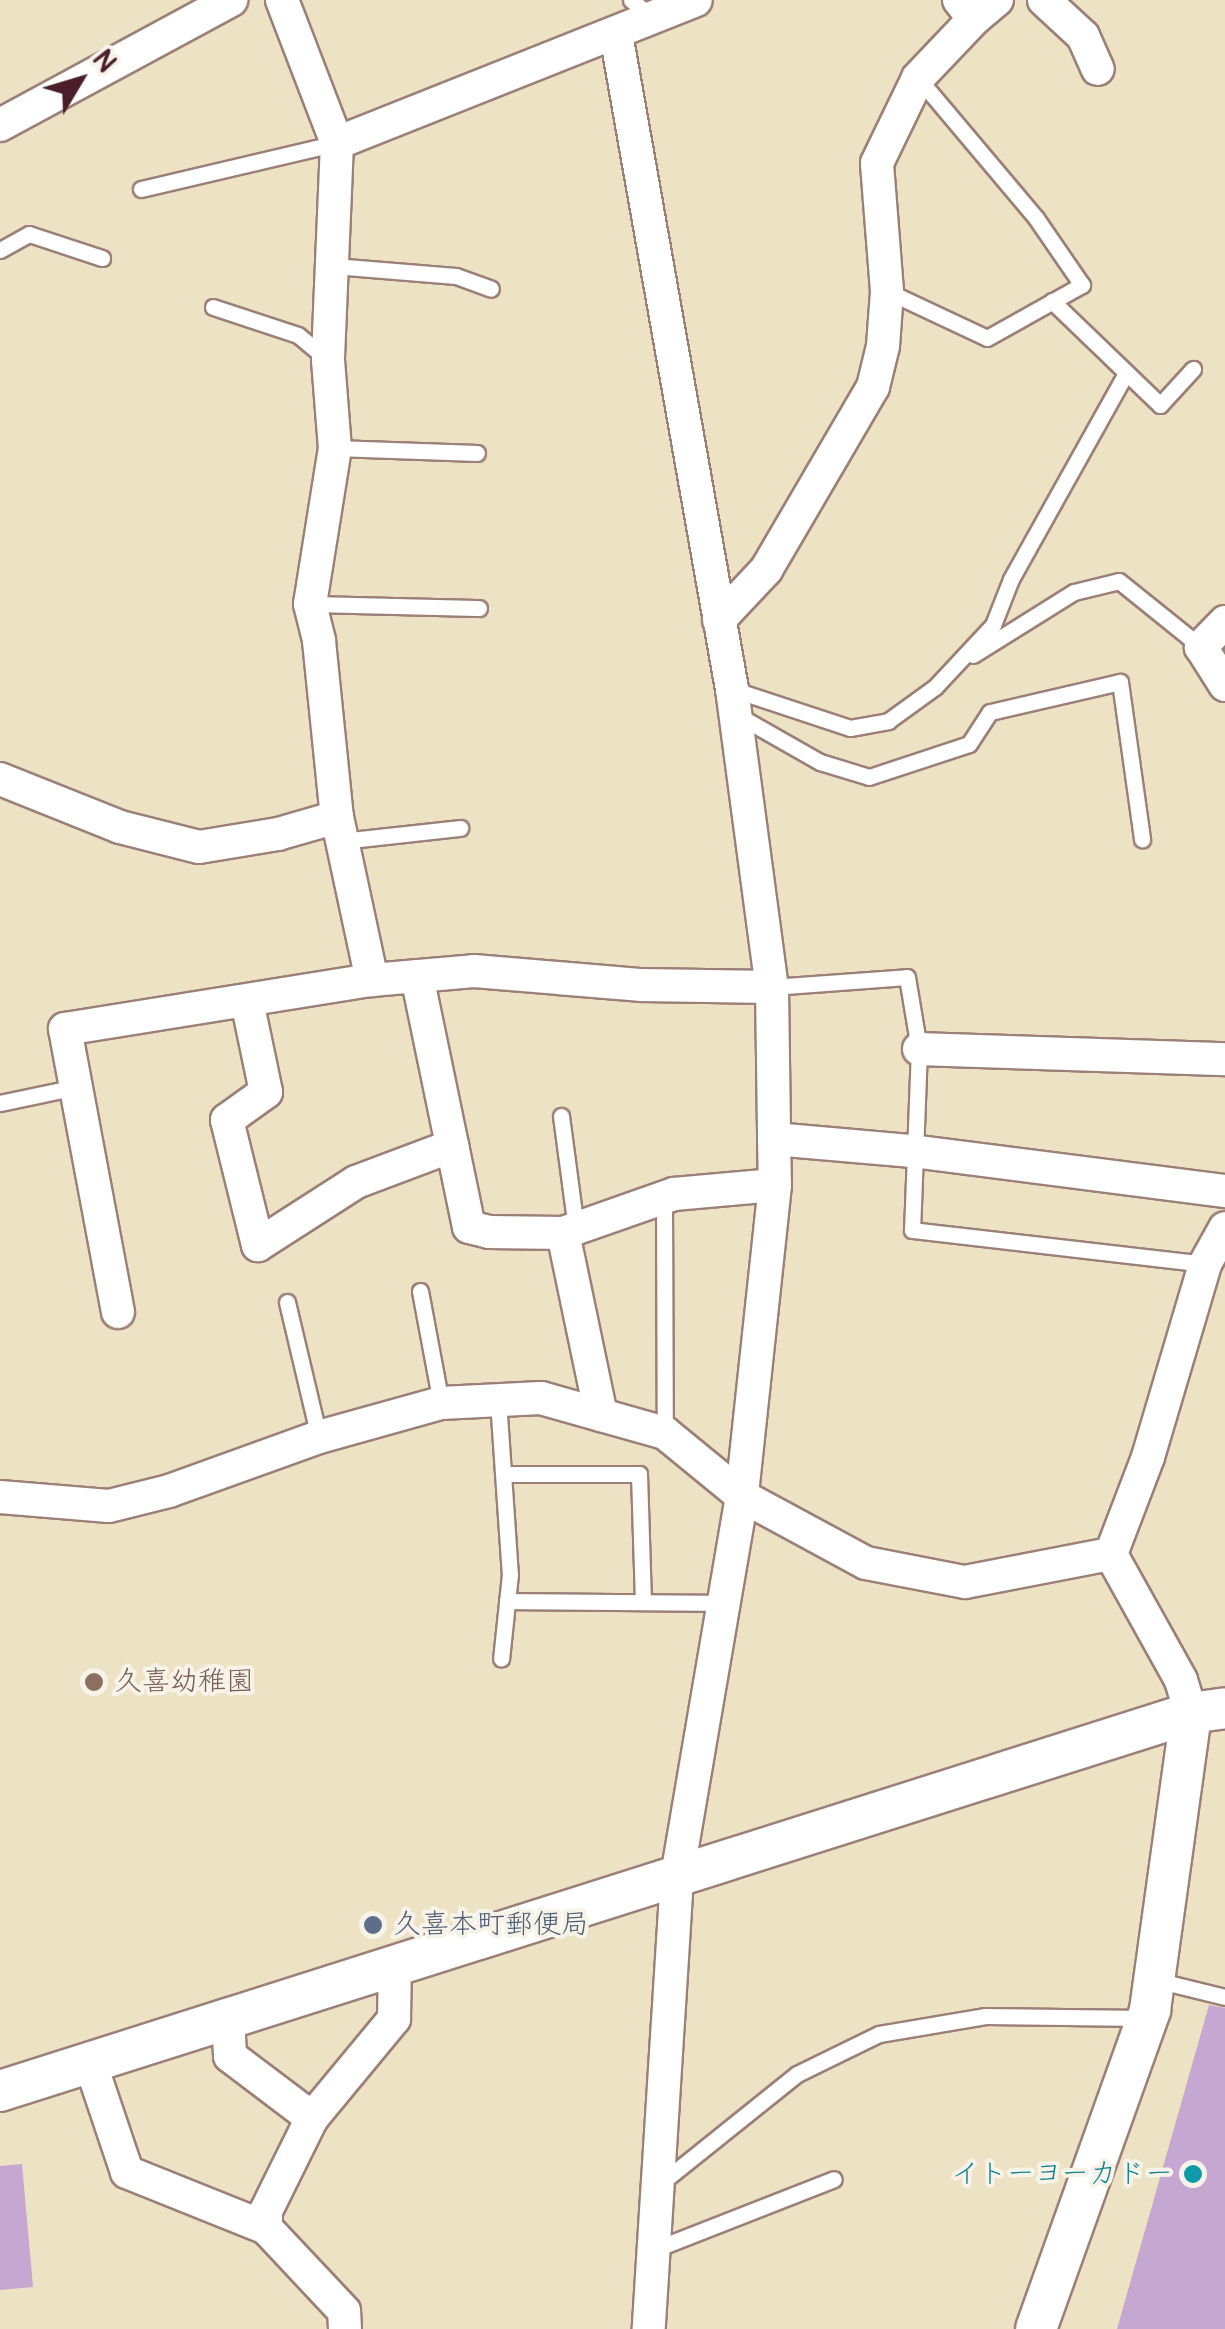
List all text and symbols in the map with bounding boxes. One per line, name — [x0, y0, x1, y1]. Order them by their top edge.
north arrow — [30, 30, 130, 130]
text: N — [84, 43, 124, 79]
place label: 久喜幼稚園 — [114, 1665, 254, 1699]
marker: 久喜幼稚園 — [83, 1671, 105, 1693]
place label: 久喜本町郵便局 — [393, 1908, 589, 1942]
marker: 久喜本町郵便局 — [362, 1914, 384, 1936]
place label: イトーヨーカドー — [951, 2157, 1173, 2191]
marker: イトーヨーカドー — [1182, 2163, 1204, 2185]

